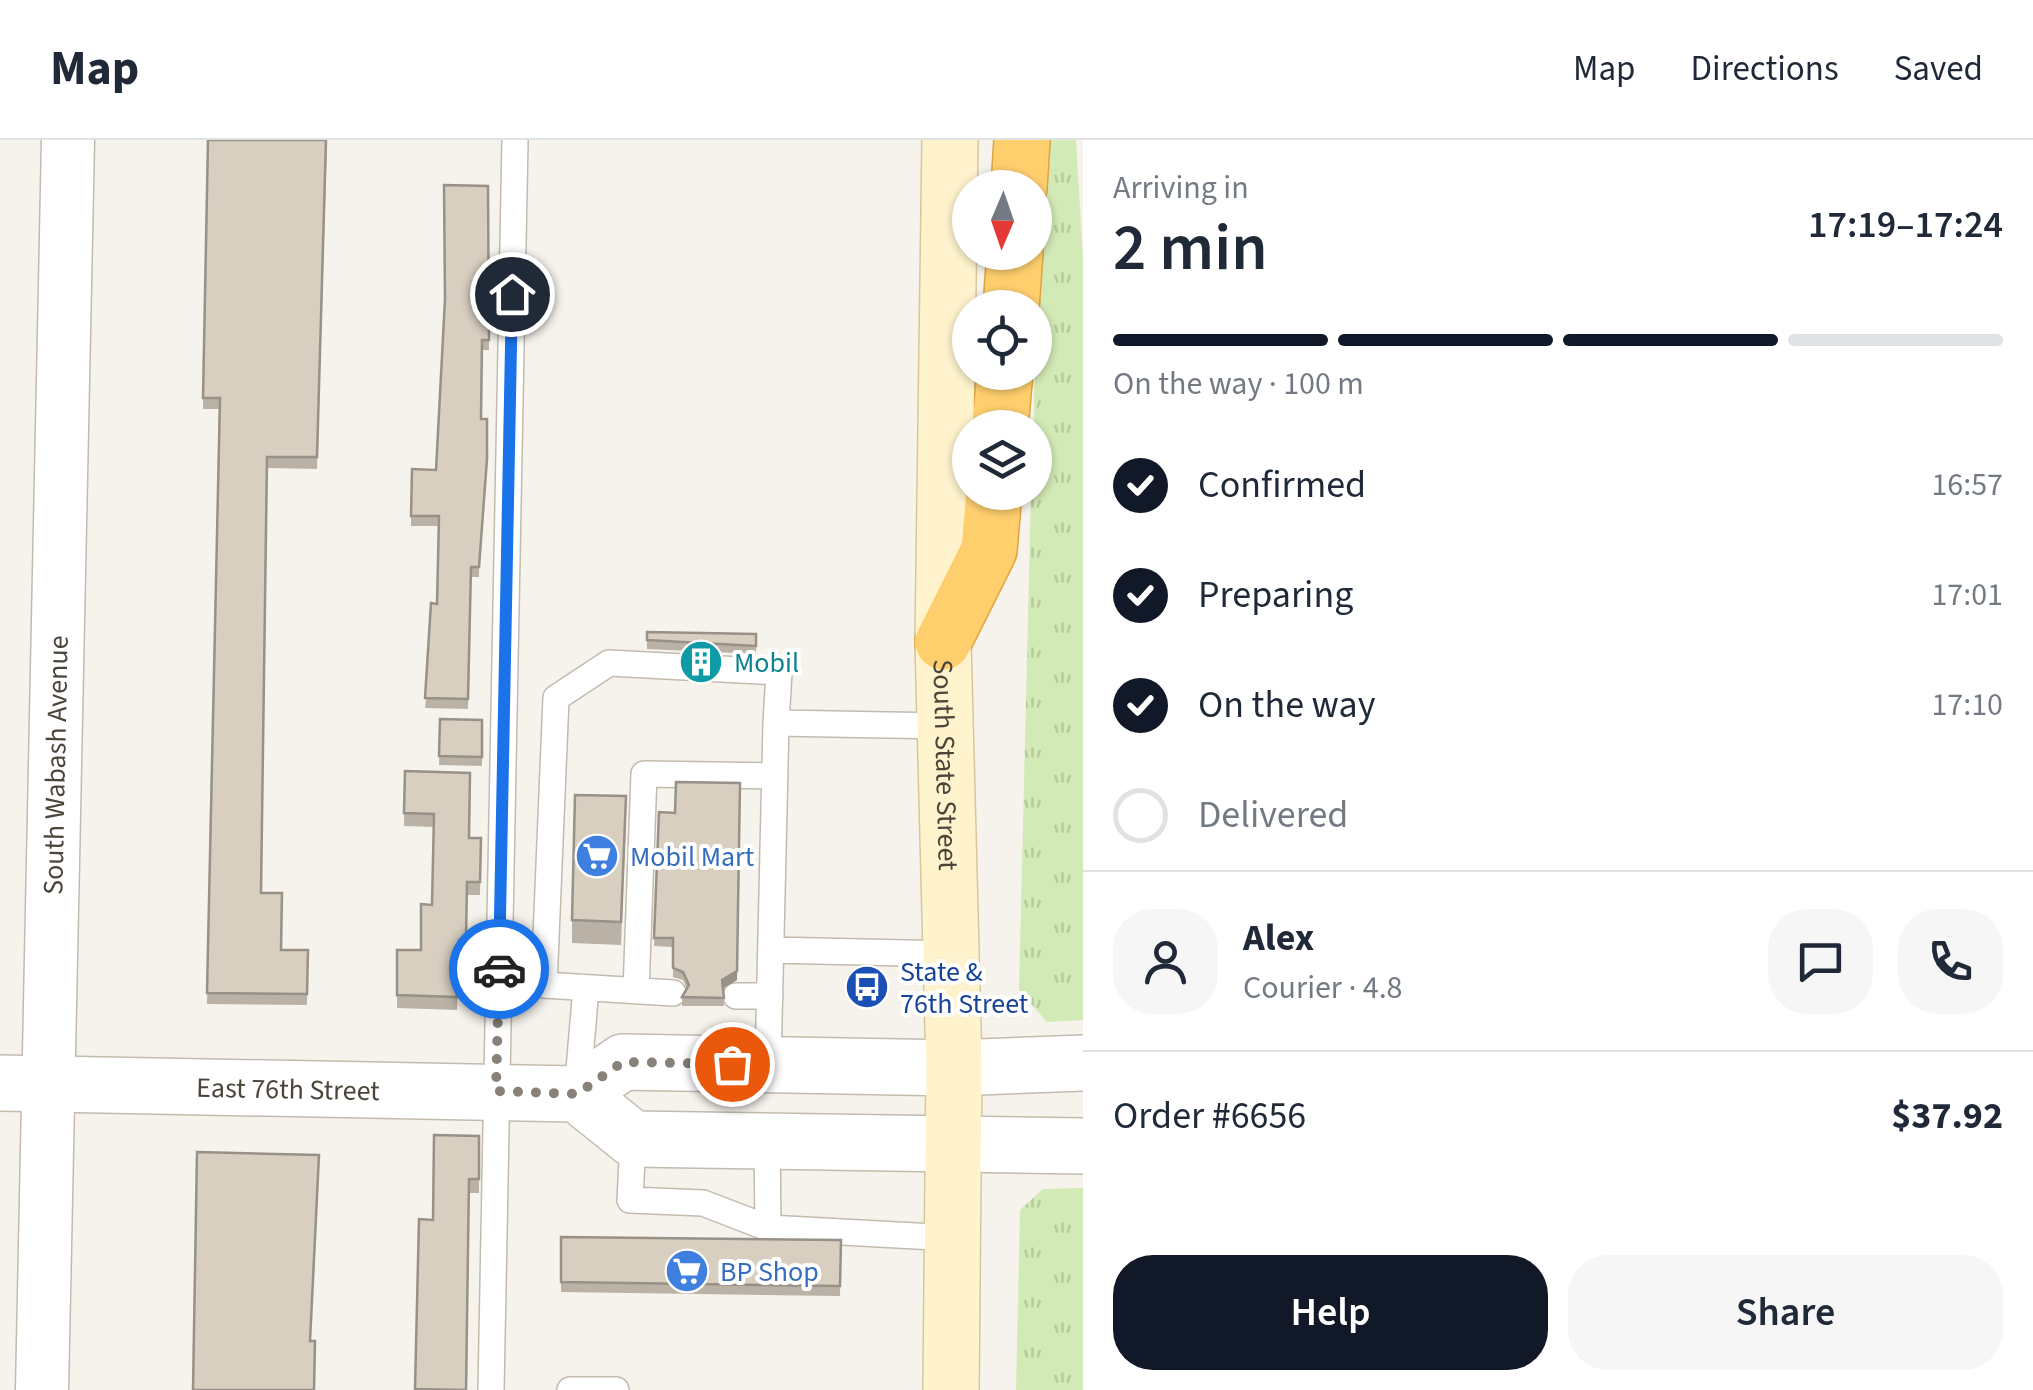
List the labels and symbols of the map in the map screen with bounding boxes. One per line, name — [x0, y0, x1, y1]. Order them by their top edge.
north arrow — [952, 170, 1052, 270]
pin — [470, 252, 555, 337]
street label: South Wabash Avenue — [33, 635, 79, 895]
building icon: Mobil — [678, 639, 724, 685]
place label: Mobil — [734, 643, 799, 683]
street label: South State Street — [922, 659, 968, 872]
supermarket icon: Mobil Mart — [574, 833, 620, 879]
place label: Mobil Mart — [630, 837, 755, 877]
courier — [449, 919, 549, 1019]
place label: State & 76th Street — [900, 952, 1029, 1024]
bus stop icon: State & 76th Street — [844, 964, 890, 1010]
pin — [690, 1022, 775, 1107]
street label: East 76th Street — [196, 1068, 381, 1111]
supermarket icon: BP Shop — [664, 1248, 710, 1294]
place label: BP Shop — [720, 1252, 819, 1292]

